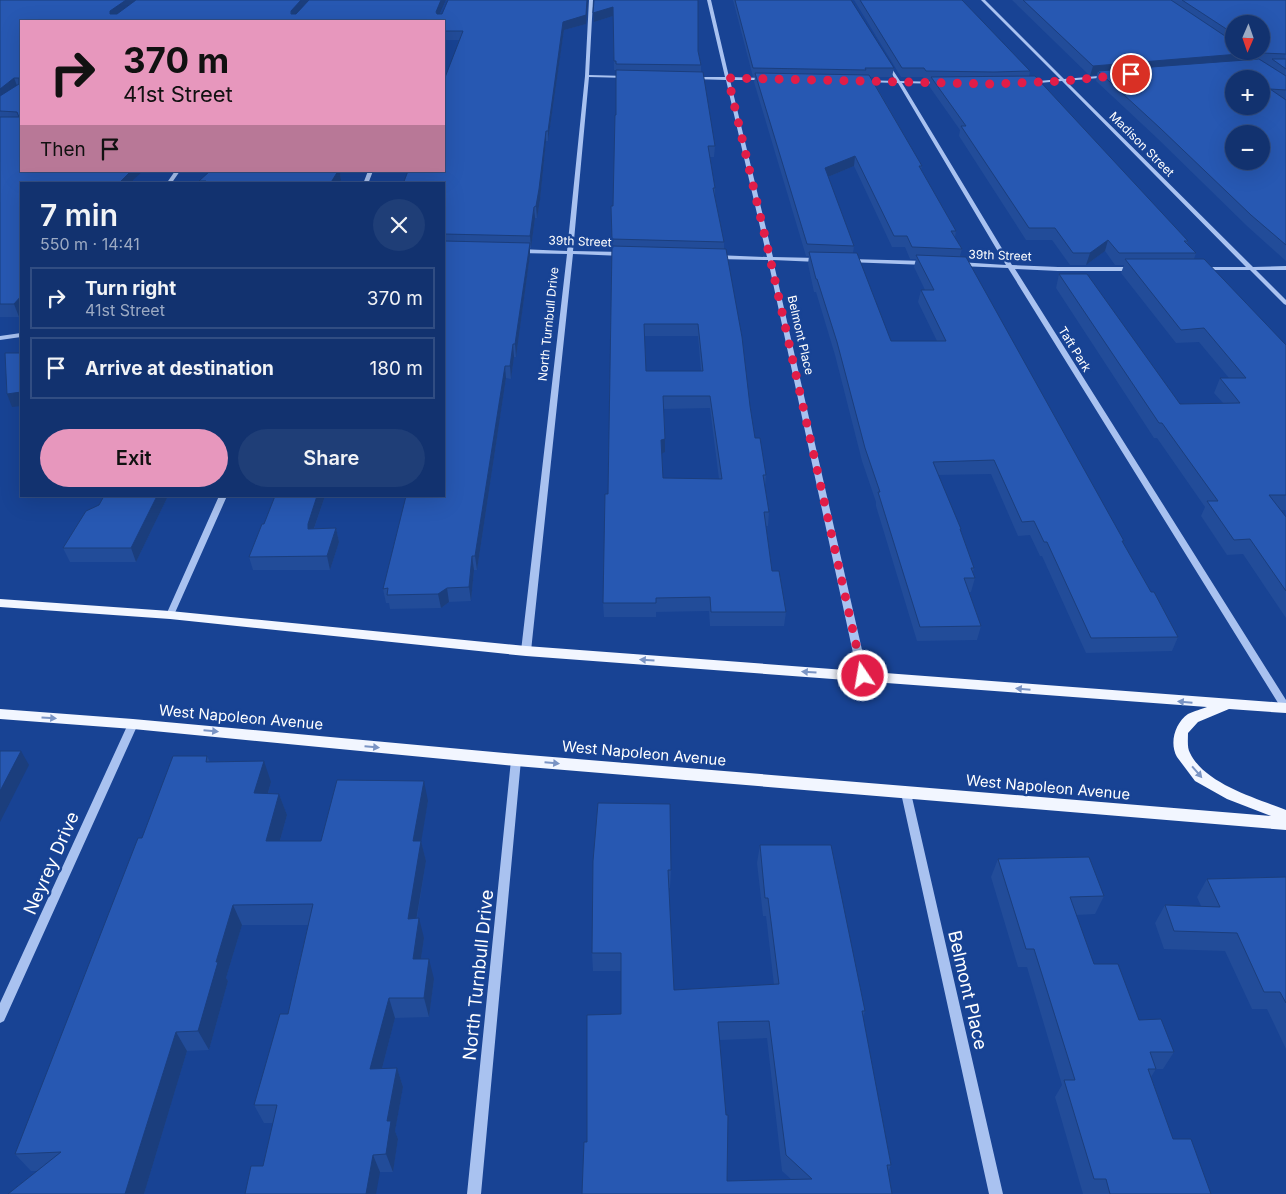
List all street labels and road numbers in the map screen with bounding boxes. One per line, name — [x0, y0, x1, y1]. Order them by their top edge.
street label: Madison Street — [1106, 108, 1178, 180]
street label: 39th Street — [548, 232, 612, 250]
street label: 39th Street — [968, 246, 1032, 264]
street label: North Turnbull Drive — [535, 266, 561, 382]
street label: Belmont Place — [785, 294, 817, 376]
street label: Taft Park — [1055, 324, 1095, 375]
street label: West Napoleon Avenue — [158, 700, 324, 734]
street label: West Napoleon Avenue — [561, 736, 727, 770]
street label: West Napoleon Avenue — [965, 770, 1131, 804]
street label: Neyrey Drive — [19, 808, 83, 918]
street label: North Turnbull Drive — [459, 888, 497, 1062]
street label: Belmont Place — [944, 928, 992, 1052]

